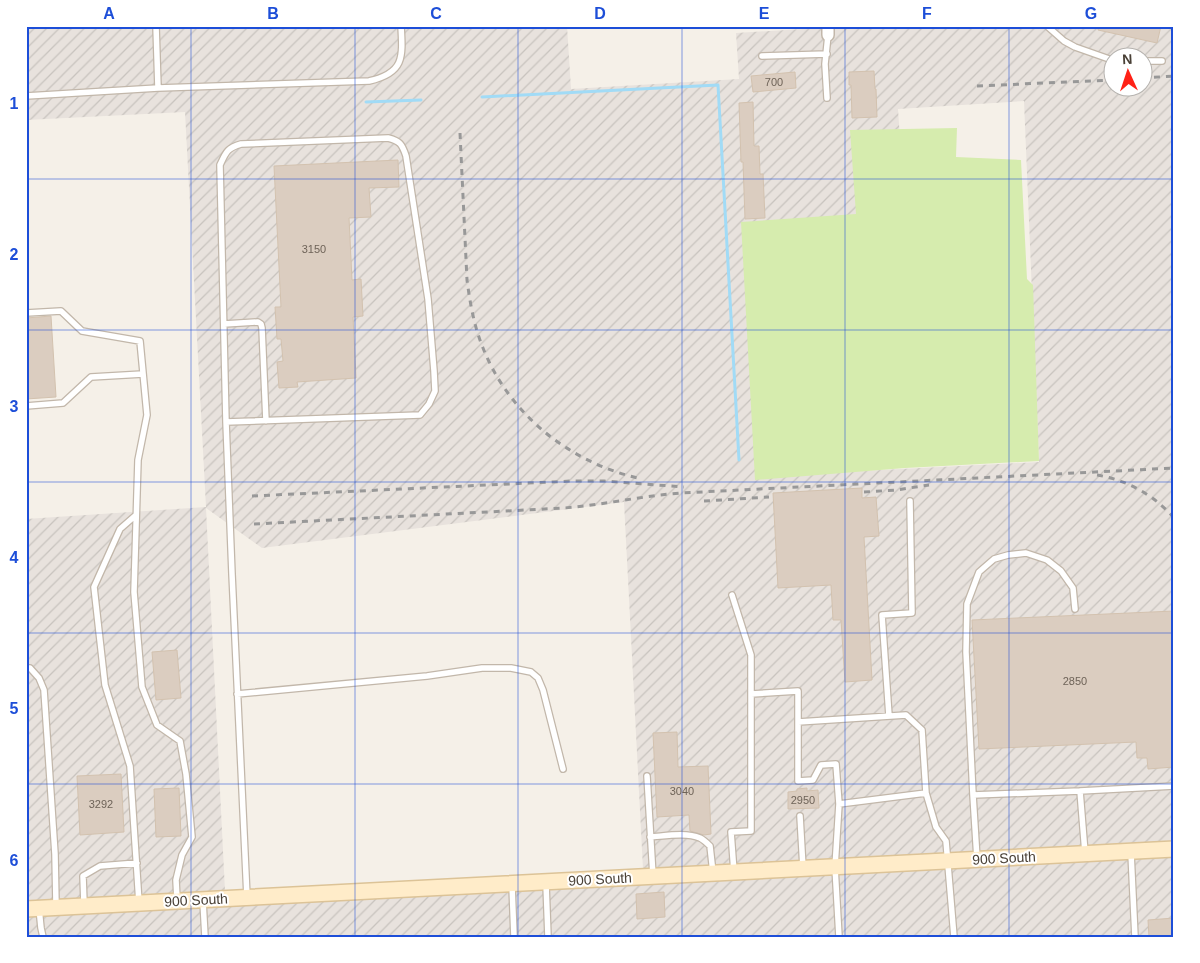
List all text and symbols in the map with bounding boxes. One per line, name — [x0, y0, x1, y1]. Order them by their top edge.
text: A — [103, 5, 115, 22]
text: B — [267, 5, 279, 22]
text: C — [430, 5, 442, 22]
text: D — [594, 5, 606, 22]
text: E — [759, 5, 770, 22]
text: F — [922, 5, 932, 22]
text: G — [1085, 5, 1097, 22]
north arrow — [1102, 48, 1152, 98]
text: N — [1122, 51, 1133, 67]
house number: 700 — [765, 76, 783, 88]
text: 1 — [10, 95, 19, 112]
house number: 3150 — [302, 243, 326, 255]
text: 2 — [10, 246, 19, 263]
text: 3 — [10, 398, 19, 415]
text: 4 — [10, 549, 19, 566]
house number: 2850 — [1063, 675, 1087, 687]
text: 5 — [10, 700, 19, 717]
house number: 3040 — [670, 785, 694, 797]
house number: 2950 — [791, 794, 815, 806]
house number: 3292 — [89, 798, 113, 810]
street label: 900 South — [972, 848, 1036, 868]
text: 6 — [10, 852, 19, 869]
street label: 900 South — [568, 869, 632, 889]
street label: 900 South — [164, 890, 228, 910]

